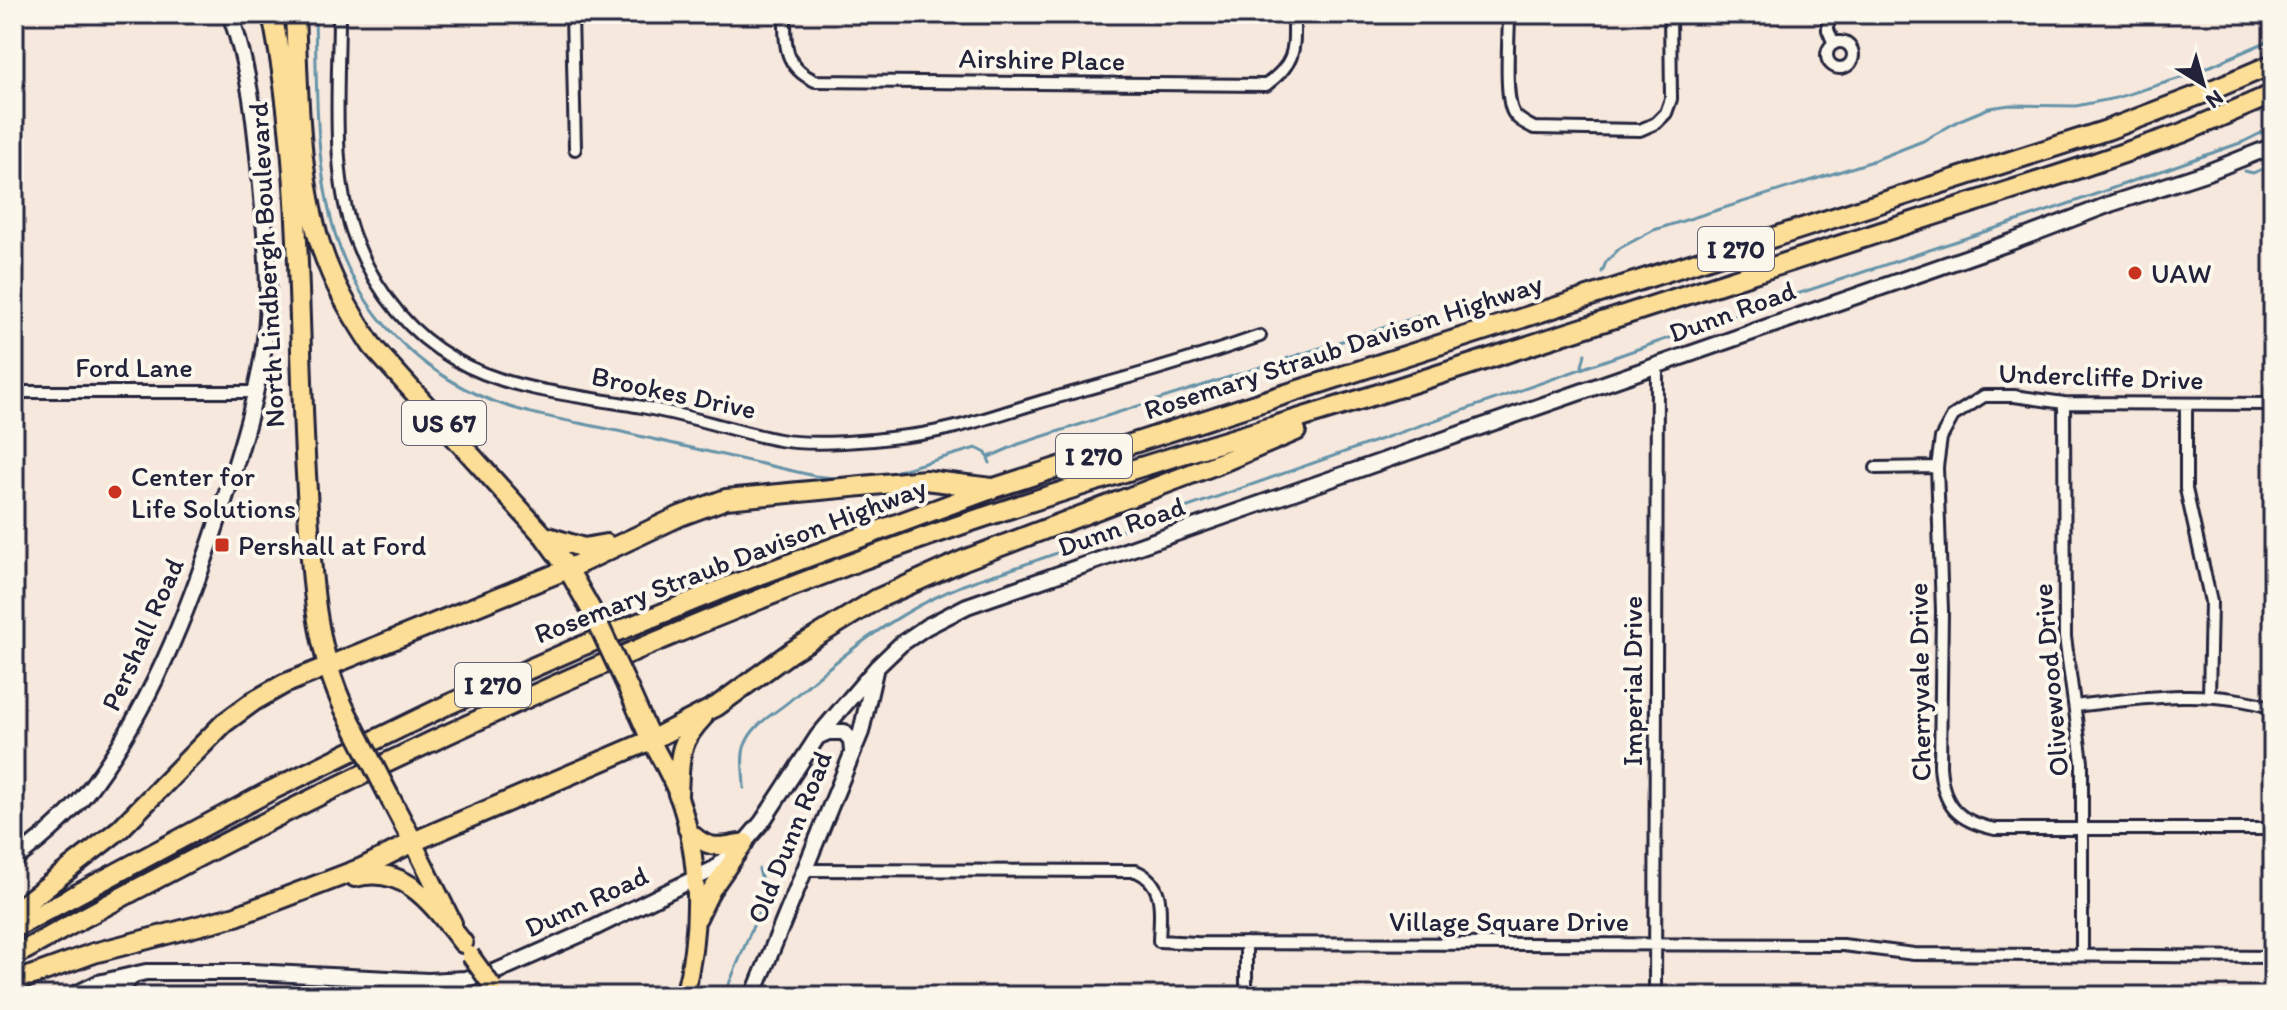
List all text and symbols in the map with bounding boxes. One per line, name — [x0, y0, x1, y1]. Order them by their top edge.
street label: Airshire Place — [958, 41, 1126, 77]
north arrow — [2163, 44, 2243, 124]
text: N — [2201, 84, 2229, 115]
street label: North Lindbergh Boulevard — [240, 101, 292, 429]
road number: I 270 — [1698, 227, 1774, 271]
place label: UAW — [2151, 256, 2211, 290]
marker: UAW — [2126, 264, 2144, 282]
street label: Rosemary Straub Davison Highway — [1139, 265, 1547, 427]
street label: Dunn Road — [1664, 272, 1800, 350]
street label: Ford Lane — [75, 350, 193, 384]
street label: Undercliffe Drive — [1998, 355, 2204, 397]
street label: Brookes Drive — [589, 358, 759, 426]
road number: US 67 — [402, 401, 486, 445]
road number: I 270 — [1056, 434, 1132, 478]
place label: Center for Life Solutions — [131, 459, 296, 525]
street label: Rosemary Straub Davison Highway — [529, 469, 931, 651]
marker: Center for Life Solutions — [106, 483, 124, 501]
street label: Dunn Road — [1053, 488, 1189, 564]
place label: Pershall at Ford — [238, 528, 426, 562]
marker: Pershall at Ford — [213, 536, 231, 554]
street label: Pershall Road — [93, 552, 191, 716]
street label: Cherryvale Drive — [1900, 582, 1938, 782]
street label: Olivewood Drive — [2025, 582, 2075, 778]
street label: Imperial Drive — [1615, 596, 1649, 766]
road number: I 270 — [455, 663, 531, 707]
street label: Old Dunn Road — [739, 746, 839, 928]
street label: Dunn Road — [519, 858, 653, 944]
street label: Village Square Drive — [1389, 904, 1629, 938]

